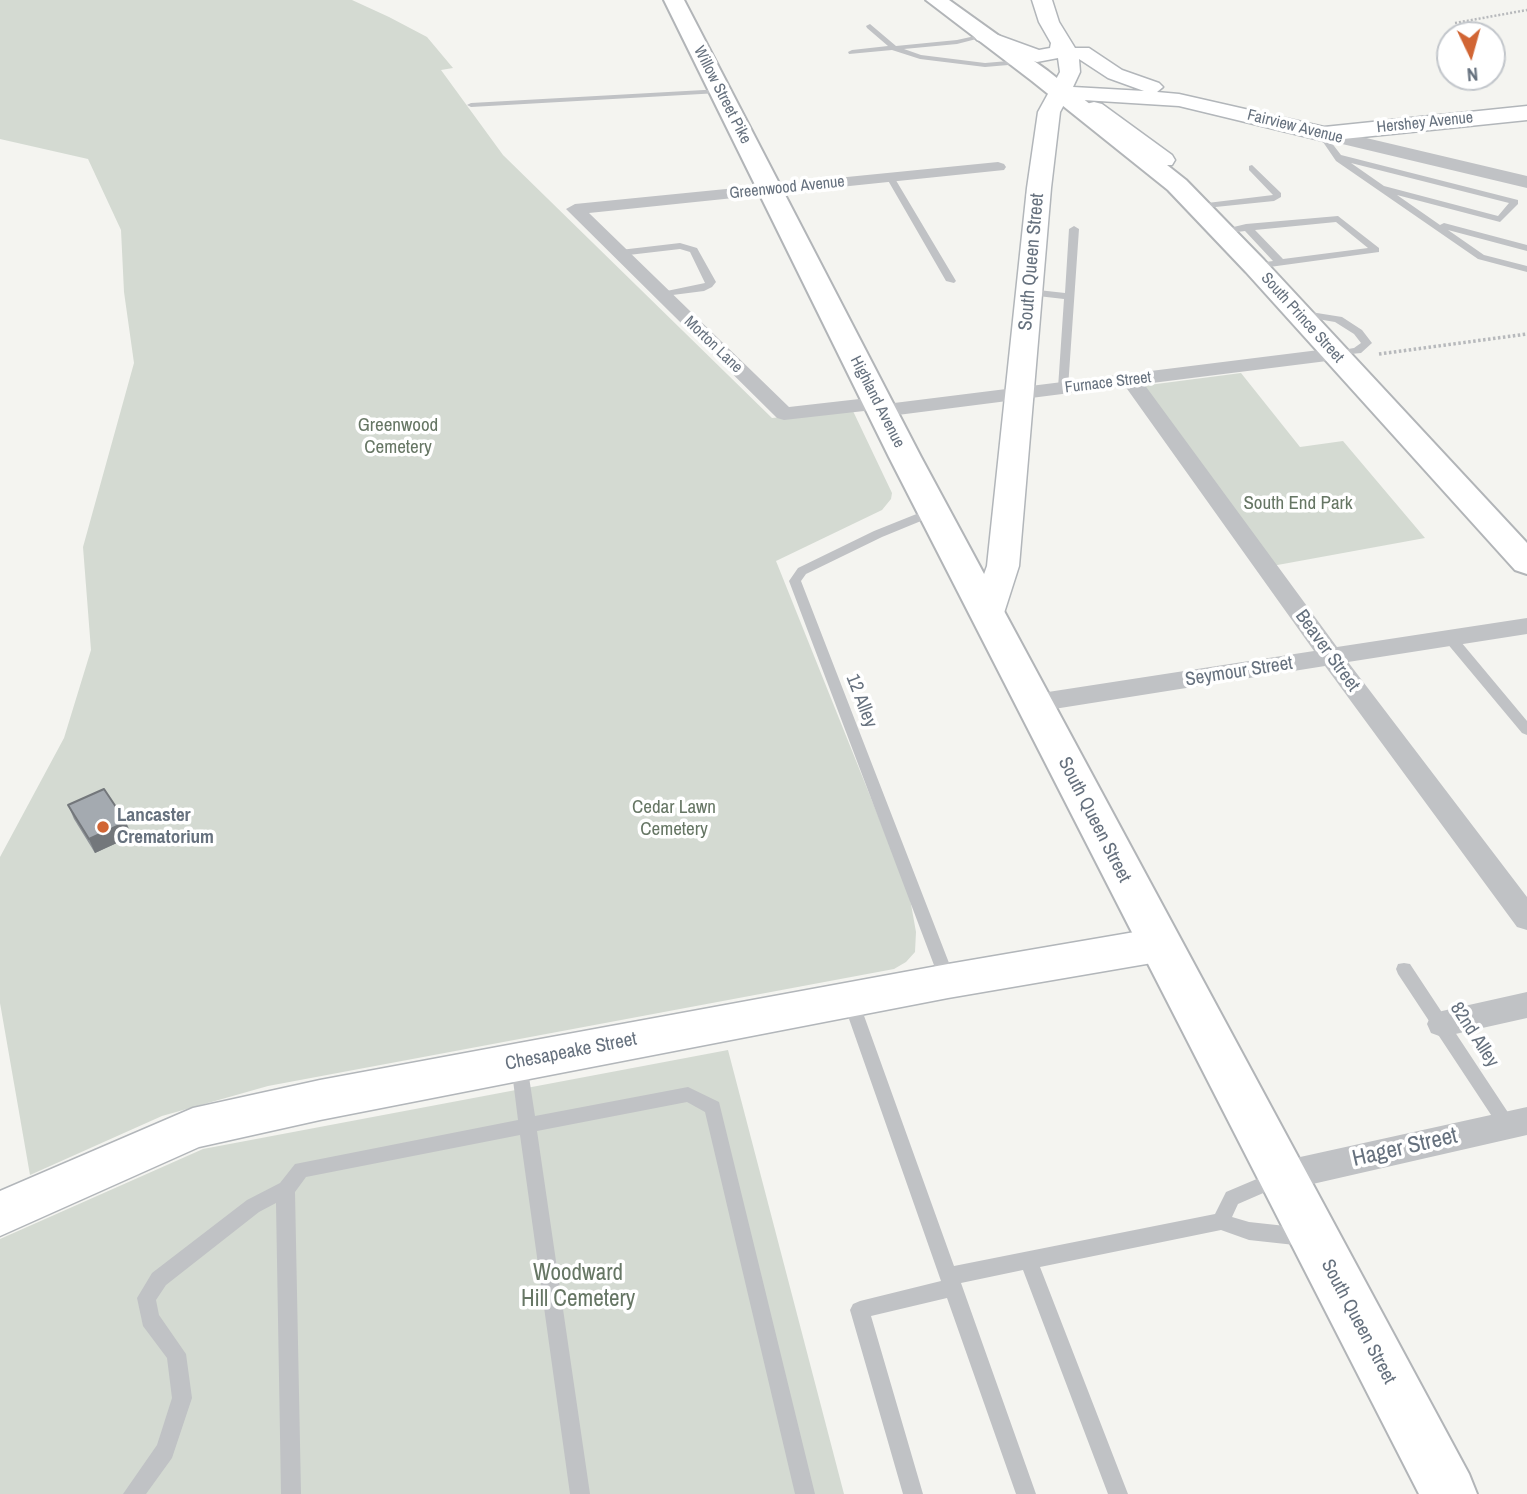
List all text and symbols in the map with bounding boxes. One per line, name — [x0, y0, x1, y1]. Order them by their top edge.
north arrow — [1436, 21, 1506, 91]
street label: Willow Street Pike — [689, 43, 755, 147]
text: N — [1466, 61, 1479, 88]
street label: Fairview Avenue — [1245, 106, 1345, 148]
street label: Hershey Avenue — [1376, 108, 1474, 138]
street label: Greenwood Avenue — [728, 172, 846, 204]
street label: South Queen Street — [1015, 192, 1049, 332]
street label: South Prince Street — [1257, 269, 1347, 367]
street label: Morton Lane — [680, 313, 746, 377]
street label: Highland Avenue — [846, 353, 908, 451]
street label: Furnace Street — [1064, 368, 1152, 398]
park label: Greenwood Cemetery — [358, 415, 438, 459]
park label: South End Park — [1243, 493, 1353, 515]
street label: Beaver Street — [1290, 606, 1364, 696]
street label: Seymour Street — [1184, 652, 1294, 692]
street label: 12 Alley — [840, 671, 882, 731]
street label: South Queen Street — [1053, 753, 1135, 887]
park label: Cedar Lawn Cemetery — [632, 797, 716, 841]
place label: Lancaster Crematorium — [117, 805, 214, 849]
marker: Lancaster Crematorium — [95, 819, 111, 835]
street label: 82nd Alley — [1445, 998, 1503, 1072]
street label: Chesapeake Street — [503, 1028, 639, 1076]
street label: Hager Street — [1350, 1123, 1460, 1173]
street label: South Queen Street — [1316, 1256, 1400, 1388]
park label: Woodward Hill Cemetery — [521, 1260, 635, 1314]

